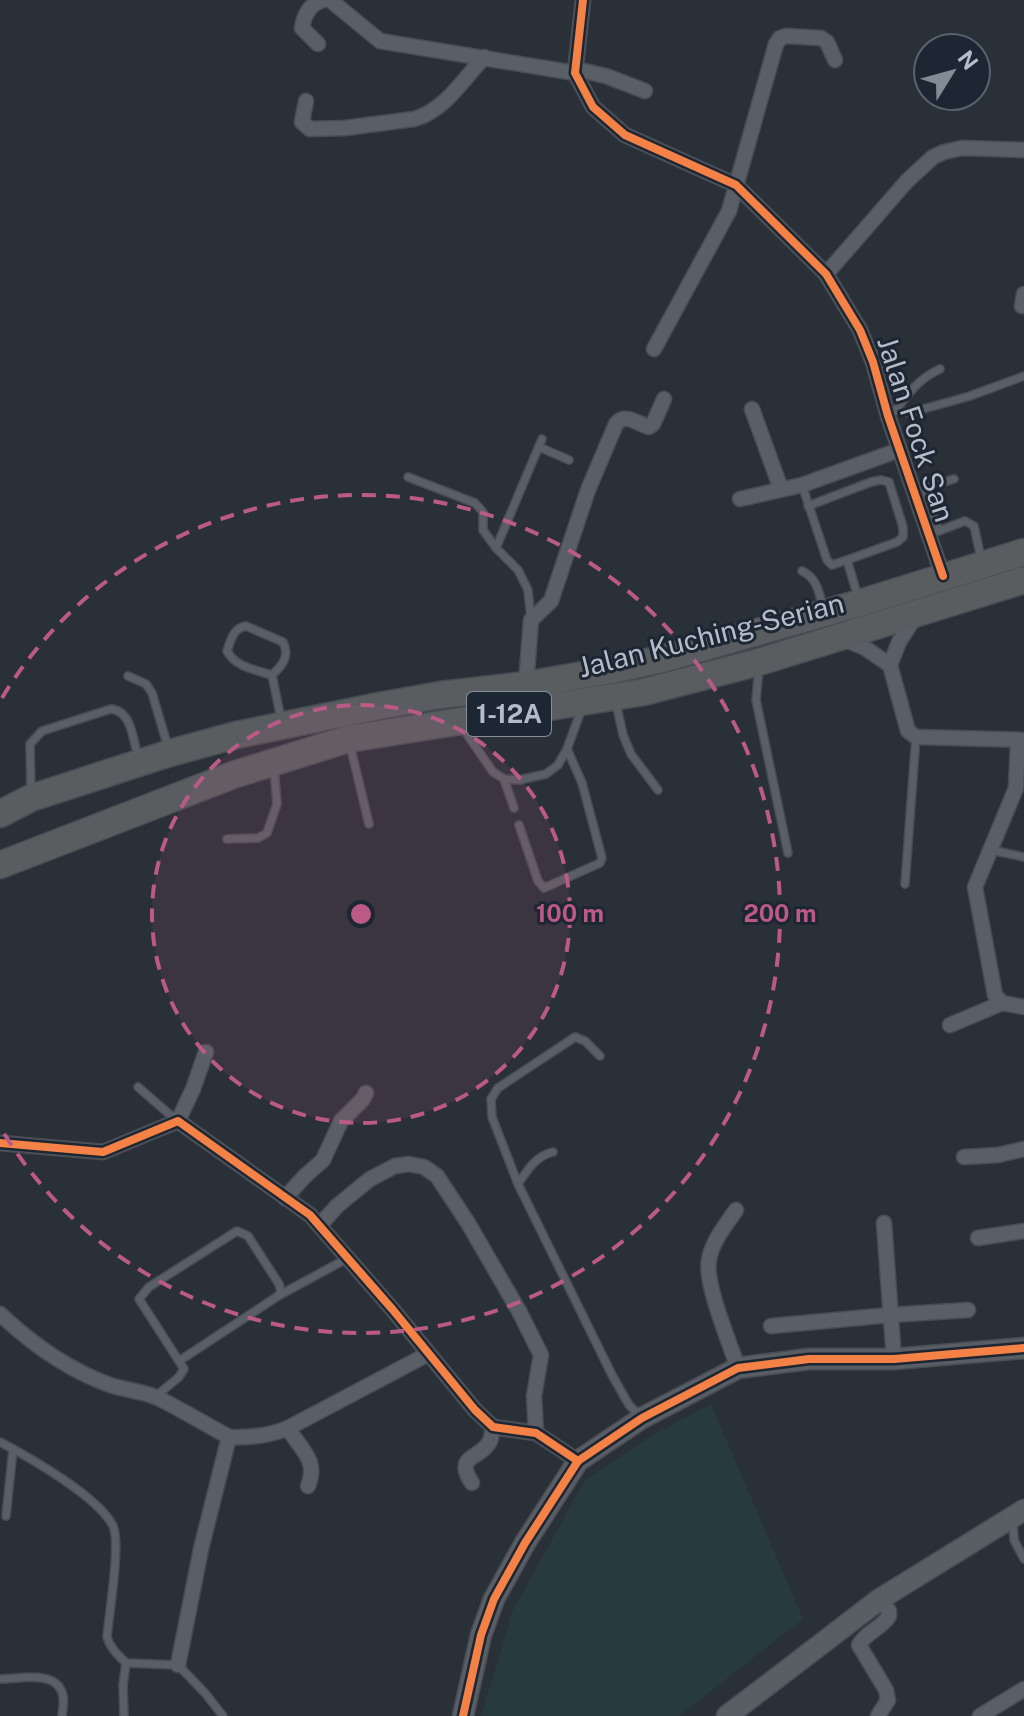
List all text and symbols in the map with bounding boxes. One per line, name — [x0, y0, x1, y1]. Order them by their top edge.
north arrow — [912, 32, 992, 112]
text: N — [952, 45, 984, 75]
street label: Jalan Fock San — [871, 332, 962, 526]
street label: Jalan Kuching-Serian — [575, 586, 847, 683]
road number: 1-12A — [467, 692, 551, 736]
text: 100 m — [536, 899, 604, 927]
text: 200 m — [743, 899, 817, 927]
centre of rings — [347, 900, 375, 928]

